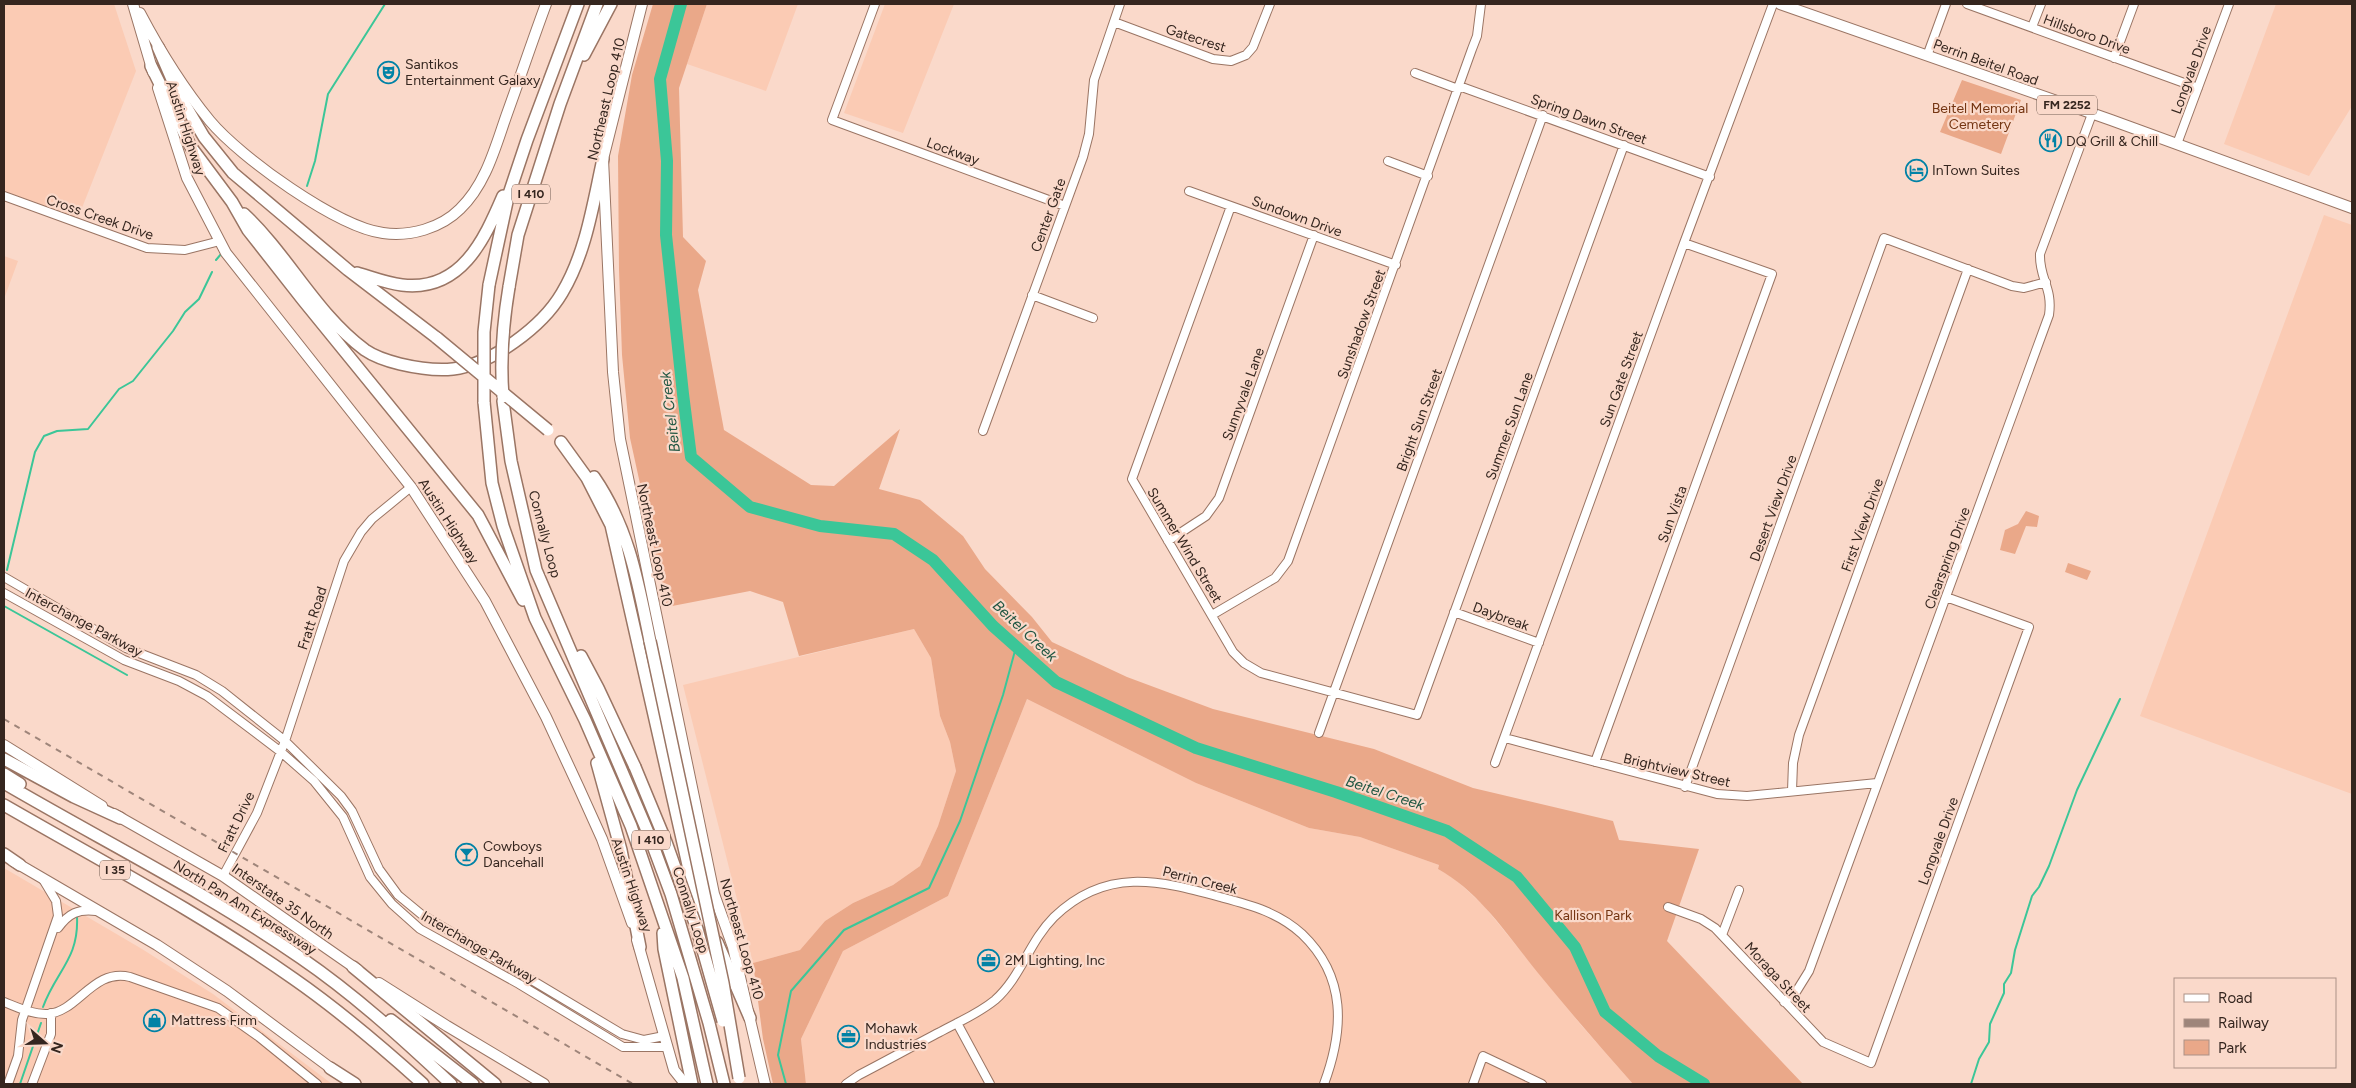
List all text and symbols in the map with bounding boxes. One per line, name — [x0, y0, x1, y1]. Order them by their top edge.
street label: Hillsboro Drive — [2041, 11, 2133, 58]
street label: Gatecrest — [1164, 21, 1228, 56]
street label: Longvale Drive — [2168, 24, 2215, 116]
street label: Northeast Loop 410 — [584, 36, 629, 162]
street label: Perrin Beitel Road — [1931, 36, 2041, 89]
place label: Santikos Entertainment Galaxy — [405, 56, 541, 89]
theatre icon: Santikos Entertainment Galaxy — [377, 60, 401, 84]
street label: Austin Highway — [162, 79, 209, 178]
street label: Spring Dawn Street — [1528, 91, 1649, 148]
road number: FM 2252 — [2037, 96, 2097, 114]
park label: Beitel Memorial Cemetery — [1932, 100, 2028, 133]
restaurant icon: DQ Grill & Chill — [2038, 129, 2062, 153]
place label: DQ Grill & Chill — [2066, 133, 2158, 150]
street label: Lockway — [924, 134, 982, 169]
hotel icon: InTown Suites — [1904, 158, 1928, 182]
place label: InTown Suites — [1932, 162, 2020, 179]
street label: Center Gate — [1027, 176, 1070, 254]
road number: I 410 — [512, 184, 550, 203]
street label: Cross Creek Drive — [44, 191, 156, 244]
street label: Sundown Drive — [1249, 192, 1345, 241]
street label: Sunshadow Street — [1334, 267, 1389, 381]
street label: Sun Gate Street — [1596, 329, 1647, 430]
street label: Sunnyvale Lane — [1219, 345, 1268, 443]
street label: Bright Sun Street — [1393, 366, 1446, 474]
water label: Beitel Creek — [656, 370, 684, 454]
street label: Summer Sun Lane — [1482, 370, 1537, 482]
street label: Desert View Drive — [1746, 452, 1801, 564]
street label: Austin Highway — [415, 475, 483, 568]
street label: First View Drive — [1838, 476, 1887, 574]
street label: Northeast Loop 410 — [633, 482, 676, 608]
street label: Sun Vista — [1654, 483, 1691, 545]
street label: Summer Wind Street — [1143, 485, 1226, 606]
street label: Connally Loop — [525, 489, 564, 580]
street label: Clearspring Drive — [1921, 505, 1974, 612]
street label: Interchange Parkway — [22, 584, 146, 661]
street label: Fratt Road — [294, 584, 331, 652]
water label: Beitel Creek — [989, 597, 1061, 666]
street label: Daybreak — [1470, 598, 1531, 635]
street label: Brightview Street — [1622, 750, 1732, 791]
water label: Beitel Creek — [1343, 772, 1427, 814]
street label: Fratt Drive — [214, 789, 259, 855]
street label: Longvale Drive — [1915, 795, 1962, 887]
road number: I 410 — [632, 830, 670, 850]
street label: Austin Highway — [607, 836, 656, 935]
place label: Cowboys Dancehall — [483, 838, 544, 871]
bar icon: Cowboys Dancehall — [455, 842, 479, 866]
street label: North Pan Am Expressway — [170, 856, 320, 959]
road number: I 35 — [100, 860, 130, 880]
street label: Interstate 35 North — [229, 860, 337, 943]
street label: Perrin Creek — [1161, 863, 1239, 898]
street label: Connally Loop — [669, 865, 712, 955]
street label: Northeast Loop 410 — [716, 876, 767, 1002]
street label: Interchange Parkway — [418, 907, 540, 988]
park label: Kallison Park — [1554, 907, 1632, 924]
street label: Moraga Street — [1741, 939, 1814, 1016]
office icon: 2M Lighting, Inc — [977, 948, 1001, 972]
place label: 2M Lighting, Inc — [1005, 952, 1105, 969]
legend — [2174, 978, 2336, 1068]
text: Road — [2218, 989, 2253, 1007]
shop icon: Mattress Firm — [143, 1008, 167, 1032]
place label: Mattress Firm — [171, 1012, 257, 1029]
text: Railway — [2218, 1014, 2269, 1032]
north arrow — [20, 1018, 70, 1068]
place label: Mohawk Industries — [865, 1020, 927, 1053]
office icon: Mohawk Industries — [837, 1024, 861, 1048]
text: N — [47, 1039, 67, 1055]
text: Park — [2218, 1039, 2247, 1057]

